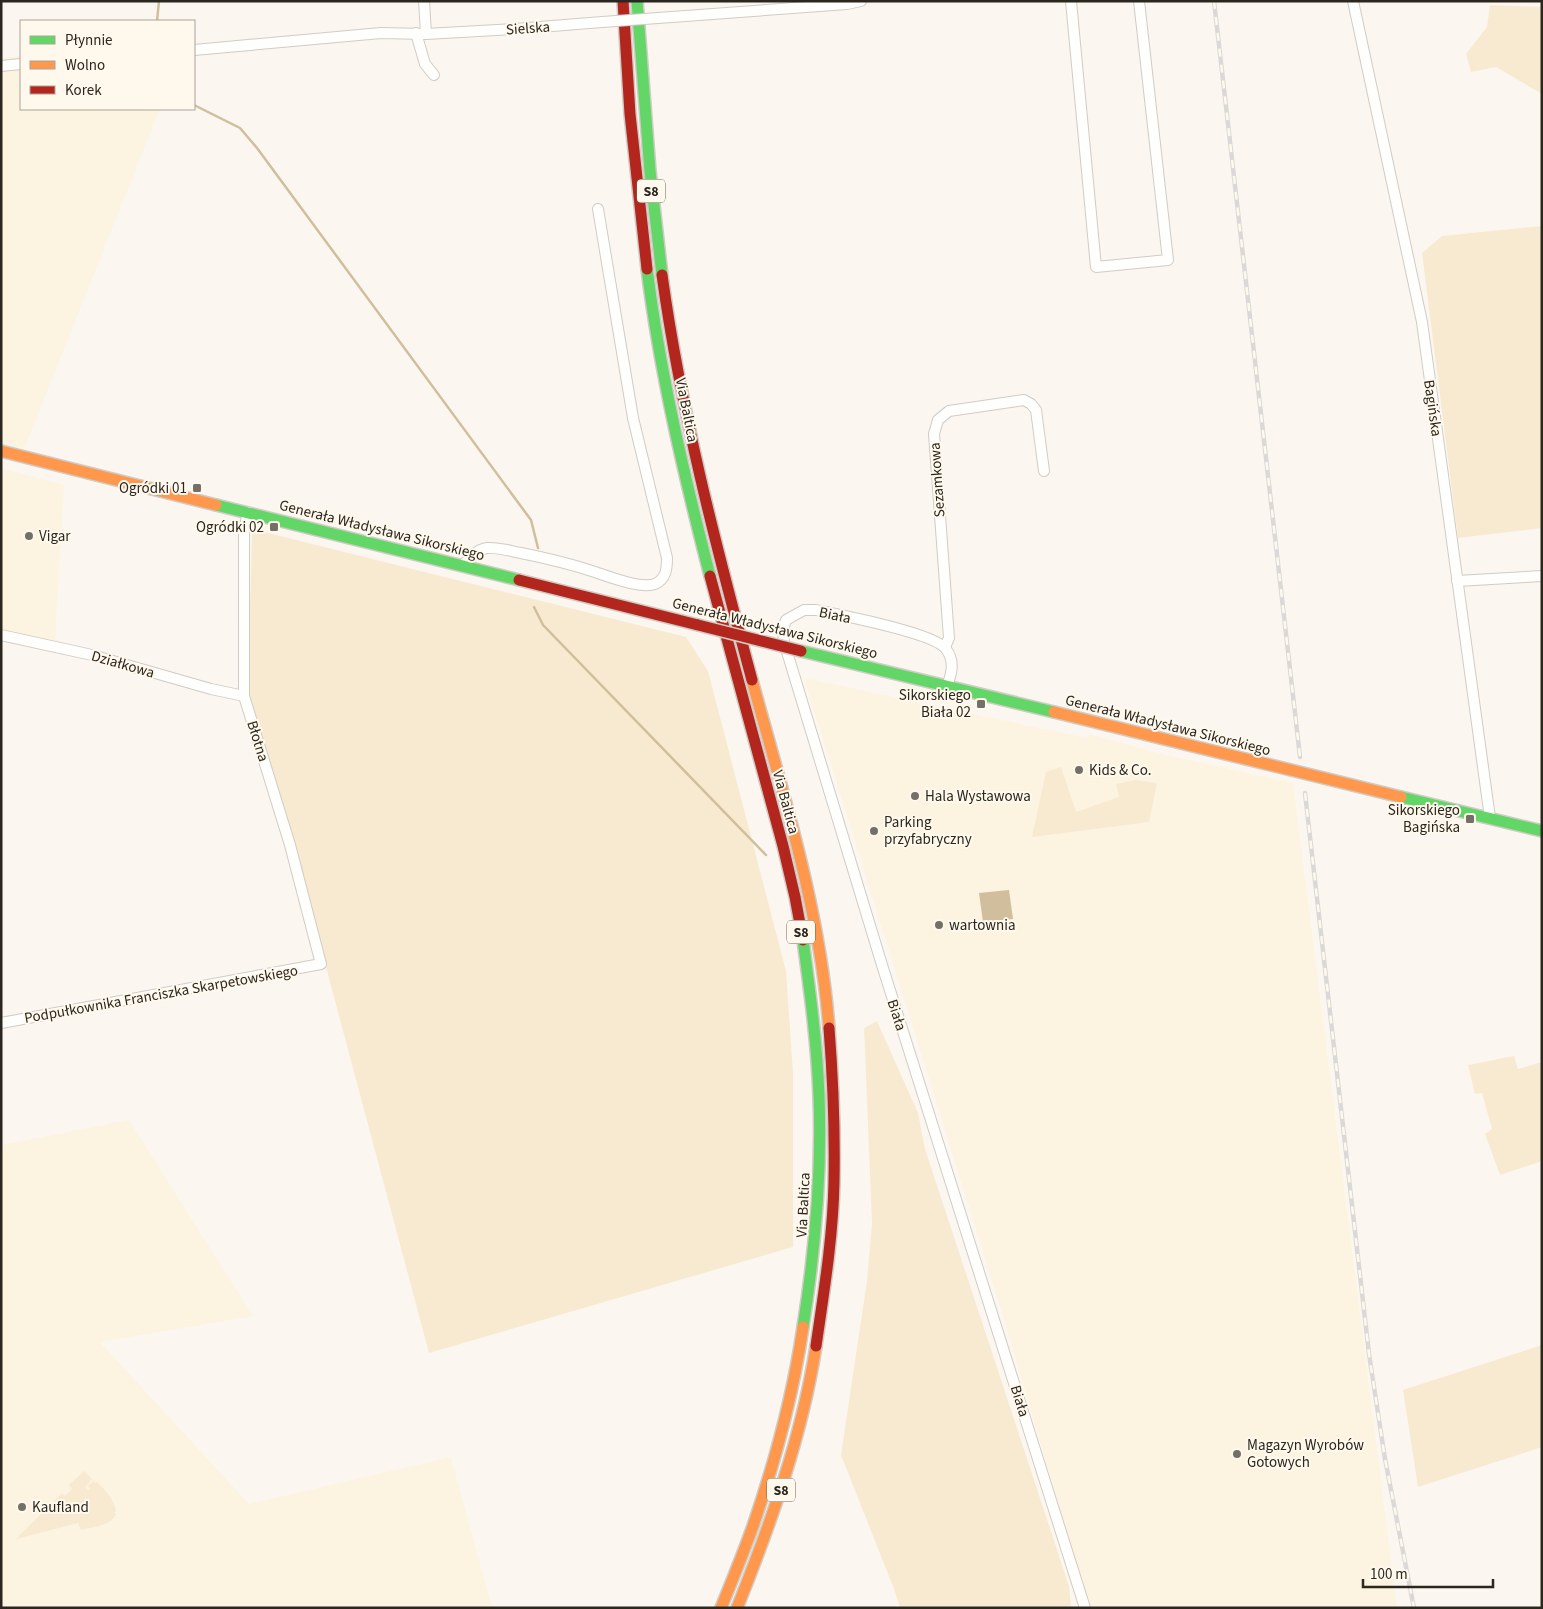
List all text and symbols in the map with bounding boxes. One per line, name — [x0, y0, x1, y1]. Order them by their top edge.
street label: Sielska — [505, 16, 551, 41]
legend — [20, 20, 195, 110]
text: Płynnie — [65, 30, 113, 51]
text: Wolno — [65, 55, 105, 76]
text: Korek — [65, 80, 102, 101]
road number: S8 — [637, 180, 665, 202]
street label: Via Baltica — [670, 376, 703, 444]
street label: Bagińska — [1418, 378, 1447, 438]
street label: Sezamkowa — [924, 442, 951, 518]
place label: Ogródki 01 — [119, 478, 187, 499]
marker: Ogródki 01 — [191, 482, 203, 494]
street label: Generała Władysława Sikorskiego — [277, 495, 487, 566]
place label: Ogródki 02 — [196, 517, 264, 538]
marker: Ogródki 02 — [268, 521, 280, 533]
place label: Vigar — [39, 526, 71, 547]
marker: Vigar — [23, 530, 35, 542]
street label: Generała Władysława Sikorskiego — [670, 593, 880, 664]
street label: Biała — [817, 602, 853, 629]
street label: Działkowa — [89, 645, 157, 683]
place label: Sikorskiego Biała 02 — [899, 685, 971, 723]
street label: Generała Władysława Sikorskiego — [1063, 690, 1273, 761]
marker: Sikorskiego Biała 02 — [975, 698, 987, 710]
street label: Błotna — [241, 718, 274, 764]
place label: Kids & Co. — [1089, 760, 1151, 781]
marker: Kids & Co. — [1073, 764, 1085, 776]
street label: Via Baltica — [767, 768, 804, 836]
place label: Hala Wystawowa — [925, 786, 1031, 807]
marker: Hala Wystawowa — [909, 790, 921, 802]
place label: Sikorskiego Bagińska — [1388, 800, 1460, 838]
place label: Parking przyfabryczny — [884, 812, 972, 850]
marker: Sikorskiego Bagińska — [1464, 813, 1476, 825]
marker: Parking przyfabryczny — [868, 825, 880, 837]
place label: wartownia — [949, 915, 1016, 936]
marker: wartownia — [933, 919, 945, 931]
road number: S8 — [787, 920, 815, 944]
street label: Podpułkownika Franciszka Skarpetowskiego — [23, 960, 300, 1029]
street label: Biała — [882, 997, 911, 1034]
street label: Via Baltica — [791, 1172, 816, 1238]
street label: Biała — [1005, 1383, 1034, 1420]
place label: Magazyn Wyrobów Gotowych — [1247, 1435, 1364, 1473]
marker: Magazyn Wyrobów Gotowych — [1231, 1448, 1243, 1460]
road number: S8 — [767, 1478, 795, 1502]
place label: Kaufland — [32, 1497, 89, 1518]
marker: Kaufland — [16, 1501, 28, 1513]
scale bar — [1363, 1556, 1493, 1588]
text: 100 m — [1370, 1564, 1408, 1585]

